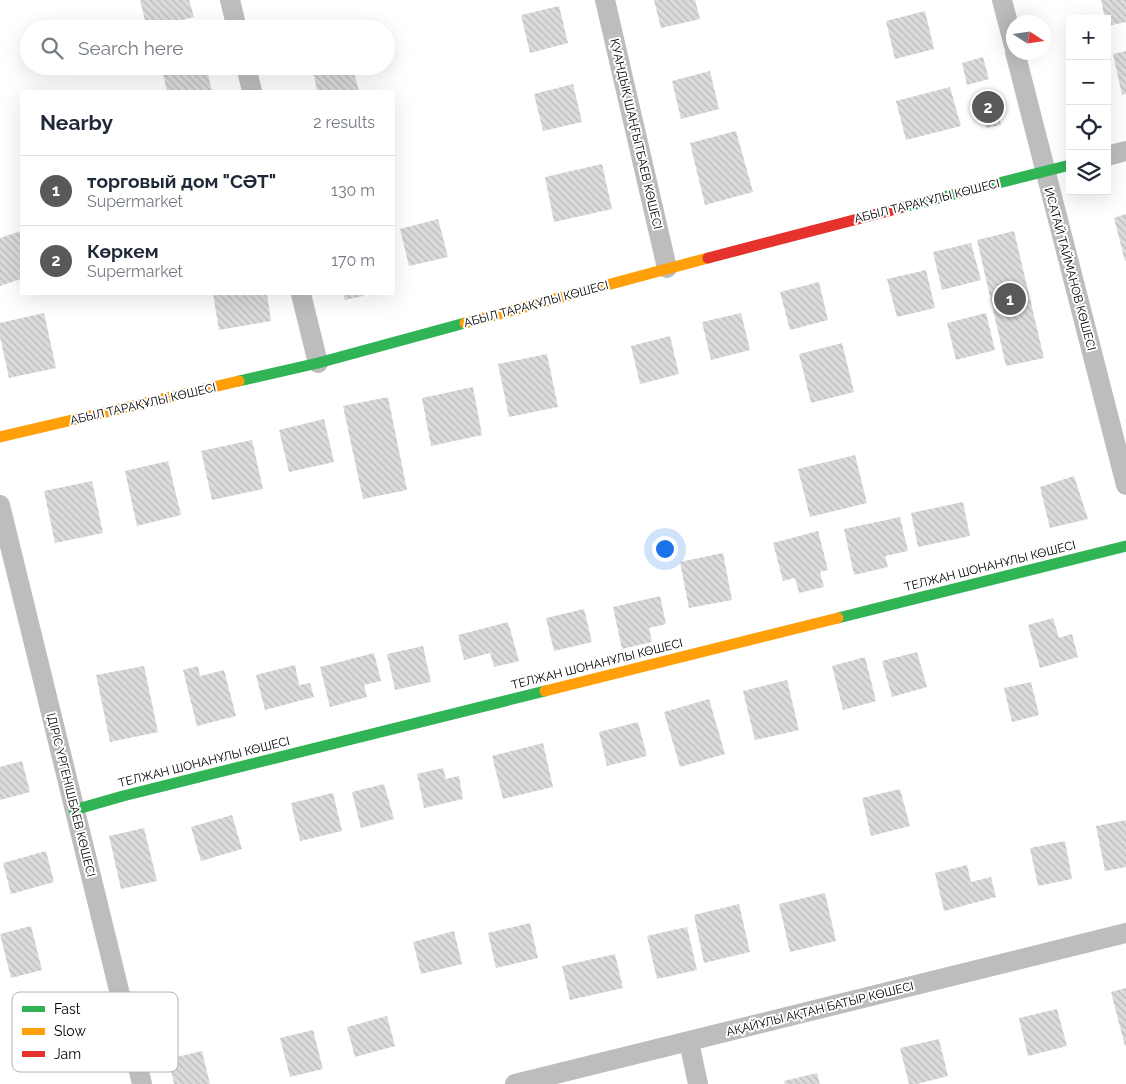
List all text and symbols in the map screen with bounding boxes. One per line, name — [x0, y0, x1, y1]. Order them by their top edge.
north arrow — [1006, 15, 1051, 60]
map controls — [1066, 15, 1111, 195]
button: + — [1066, 15, 1111, 60]
search box — [20, 20, 395, 75]
icon: search — [38, 34, 66, 62]
text: Search here — [78, 37, 184, 59]
street label: ҚУАНДЫҚ ШАҢҒЫТБАЕВ КӨШЕСІ — [607, 37, 665, 231]
button: − — [1066, 60, 1111, 105]
pin: 2 — [972, 88, 1004, 126]
button: locate — [1066, 105, 1111, 150]
text: Nearby — [40, 110, 113, 135]
text: 2 results — [313, 113, 375, 132]
button: layers — [1066, 150, 1111, 195]
text: торговый дом "СӘТ" — [87, 170, 276, 192]
street label: АБЫЛ ТАРАҚҰЛЫ КӨШЕСІ — [853, 176, 1001, 226]
text: 1 — [52, 181, 60, 200]
text: 130 m — [331, 181, 375, 200]
street label: ИСАТАЙ ТАЙМАНОВ КӨШЕСІ — [1041, 186, 1099, 352]
text: Supermarket — [87, 192, 183, 211]
text: Көркем — [87, 240, 159, 262]
text: 2 — [51, 251, 61, 270]
text: 170 m — [331, 251, 375, 270]
text: Supermarket — [87, 262, 183, 281]
street label: АБЫЛ ТАРАҚҰЛЫ КӨШЕСІ — [462, 278, 610, 330]
pin: 1 — [994, 280, 1026, 318]
street label: АБЫЛ ТАРАҚҰЛЫ КӨШЕСІ — [69, 380, 217, 428]
your location — [652, 536, 678, 562]
street label: ТЕЛЖАН ШОНАНҰЛЫ КӨШЕСІ — [903, 538, 1077, 594]
street label: ТЕЛЖАН ШОНАНҰЛЫ КӨШЕСІ — [510, 636, 684, 692]
street label: ІДІРІС ҮРГЕНІШБАЕВ КӨШЕСІ — [44, 712, 98, 878]
street label: ТЕЛЖАН ШОНАНҰЛЫ КӨШЕСІ — [117, 734, 291, 790]
street label: АҚАЙҰЛЫ АҚТАН БАТЫР КӨШЕСІ — [725, 979, 915, 1039]
legend — [12, 992, 178, 1072]
text: Fast — [54, 1001, 81, 1017]
text: Slow — [54, 1023, 86, 1039]
text: Jam — [54, 1046, 81, 1062]

